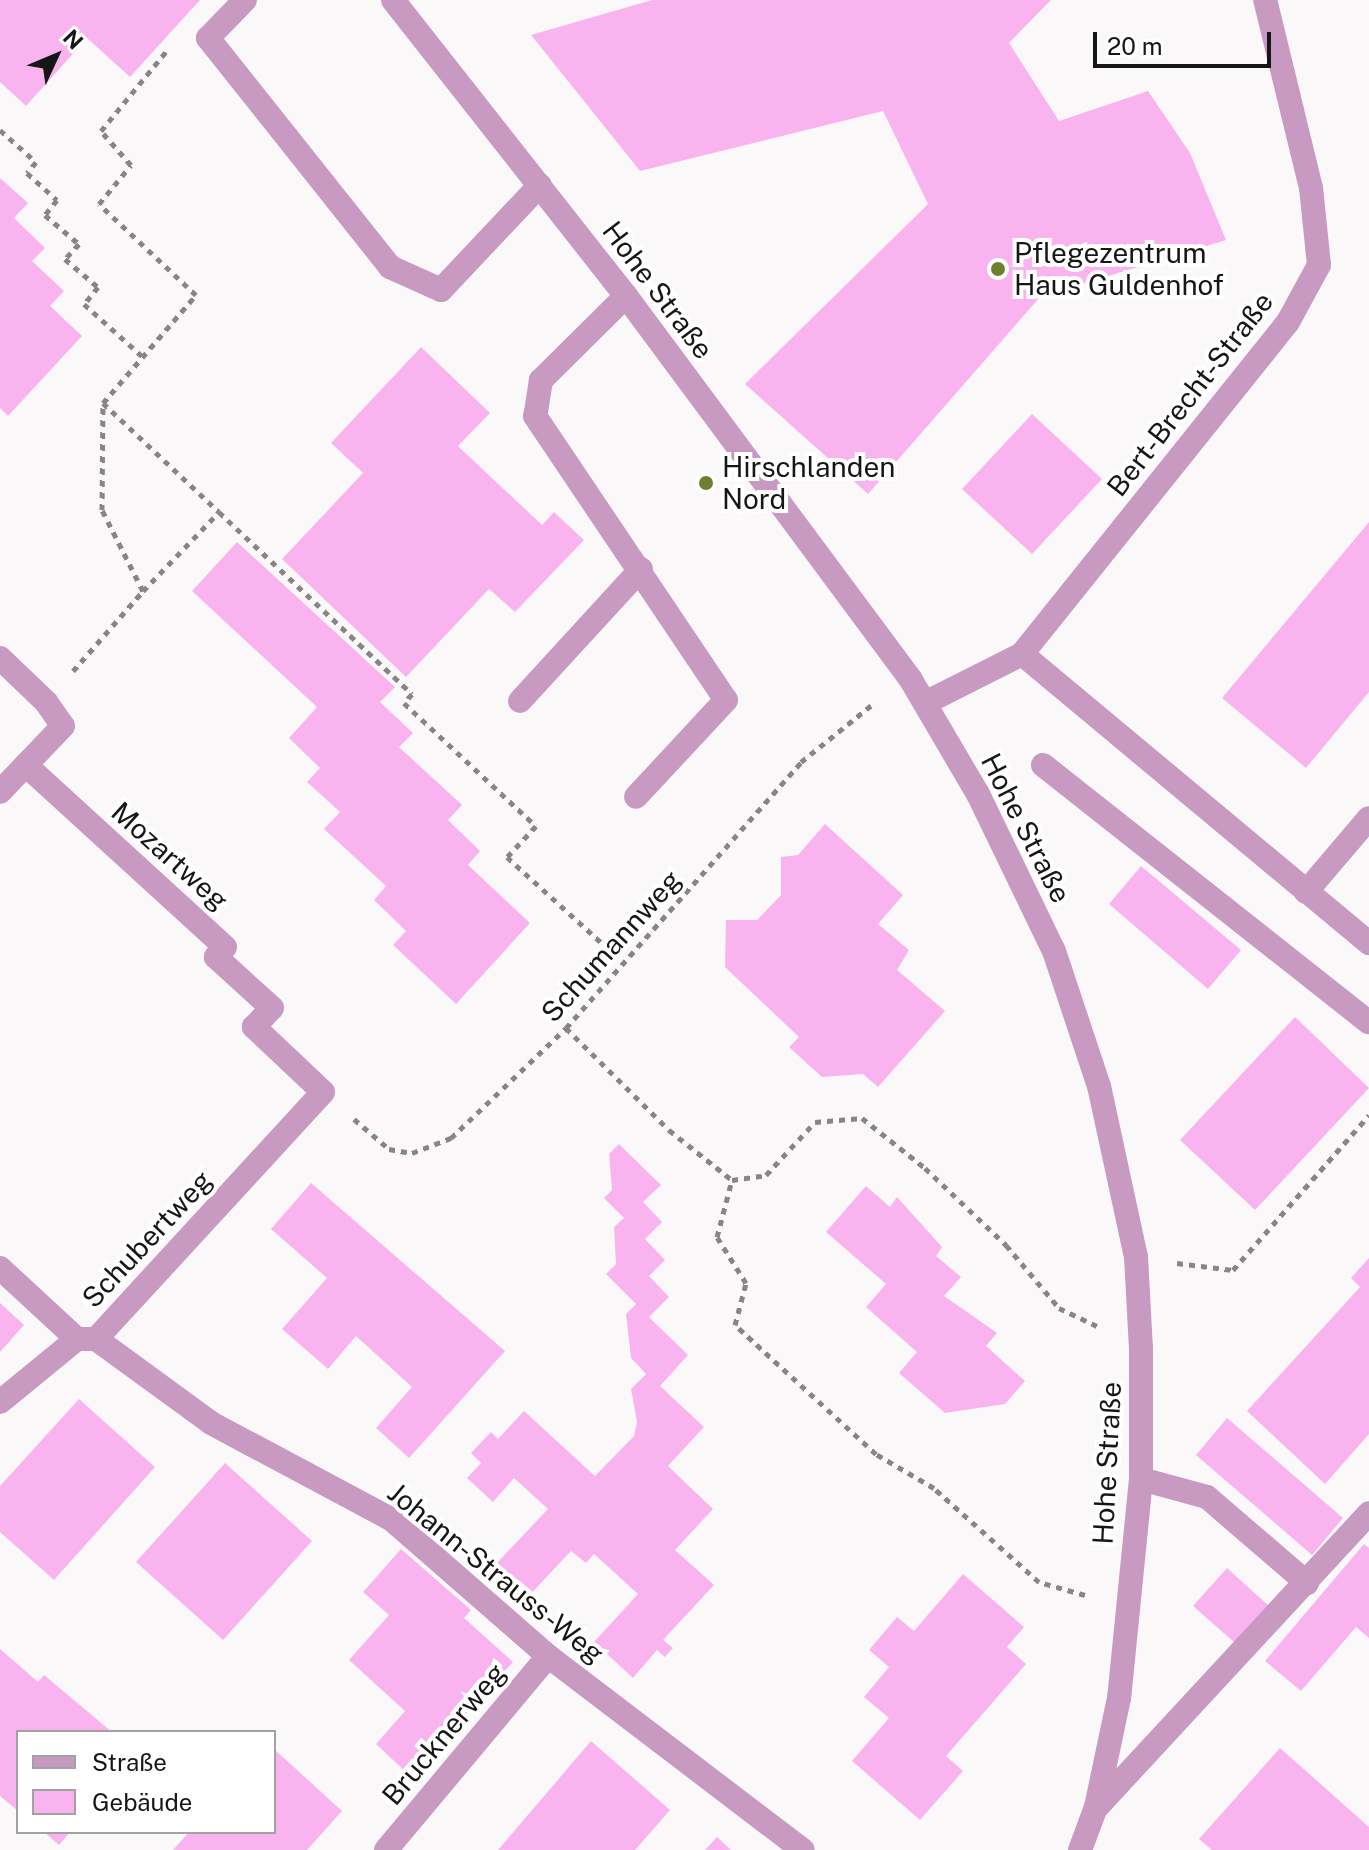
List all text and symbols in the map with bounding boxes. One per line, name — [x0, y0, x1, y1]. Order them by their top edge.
north arrow — [16, 16, 96, 96]
scale bar — [1097, 16, 1275, 66]
text: N — [58, 24, 89, 55]
text: 20 m — [1107, 32, 1163, 60]
street label: Hohe Straße — [595, 215, 721, 365]
place label: Pflegezentrum Haus Guldenhof — [1014, 236, 1224, 302]
marker: Pflegezentrum Haus Guldenhof — [989, 260, 1007, 278]
street label: Bert-Brecht-Straße — [1100, 285, 1280, 503]
place label: Hirschlanden Nord — [722, 450, 895, 516]
marker: Hirschlanden Nord — [697, 474, 715, 492]
street label: Hohe Straße — [974, 748, 1078, 908]
street label: Mozartweg — [105, 795, 235, 917]
street label: Schumannweg — [534, 863, 688, 1029]
street label: Schubertweg — [75, 1164, 219, 1314]
street label: Hohe Straße — [1086, 1381, 1128, 1545]
street label: Johann-Strauss-Weg — [381, 1476, 611, 1670]
street label: Brucknerweg — [375, 1656, 513, 1812]
legend — [16, 1730, 276, 1834]
text: Straße — [92, 1748, 167, 1776]
text: Gebäude — [92, 1788, 192, 1816]

